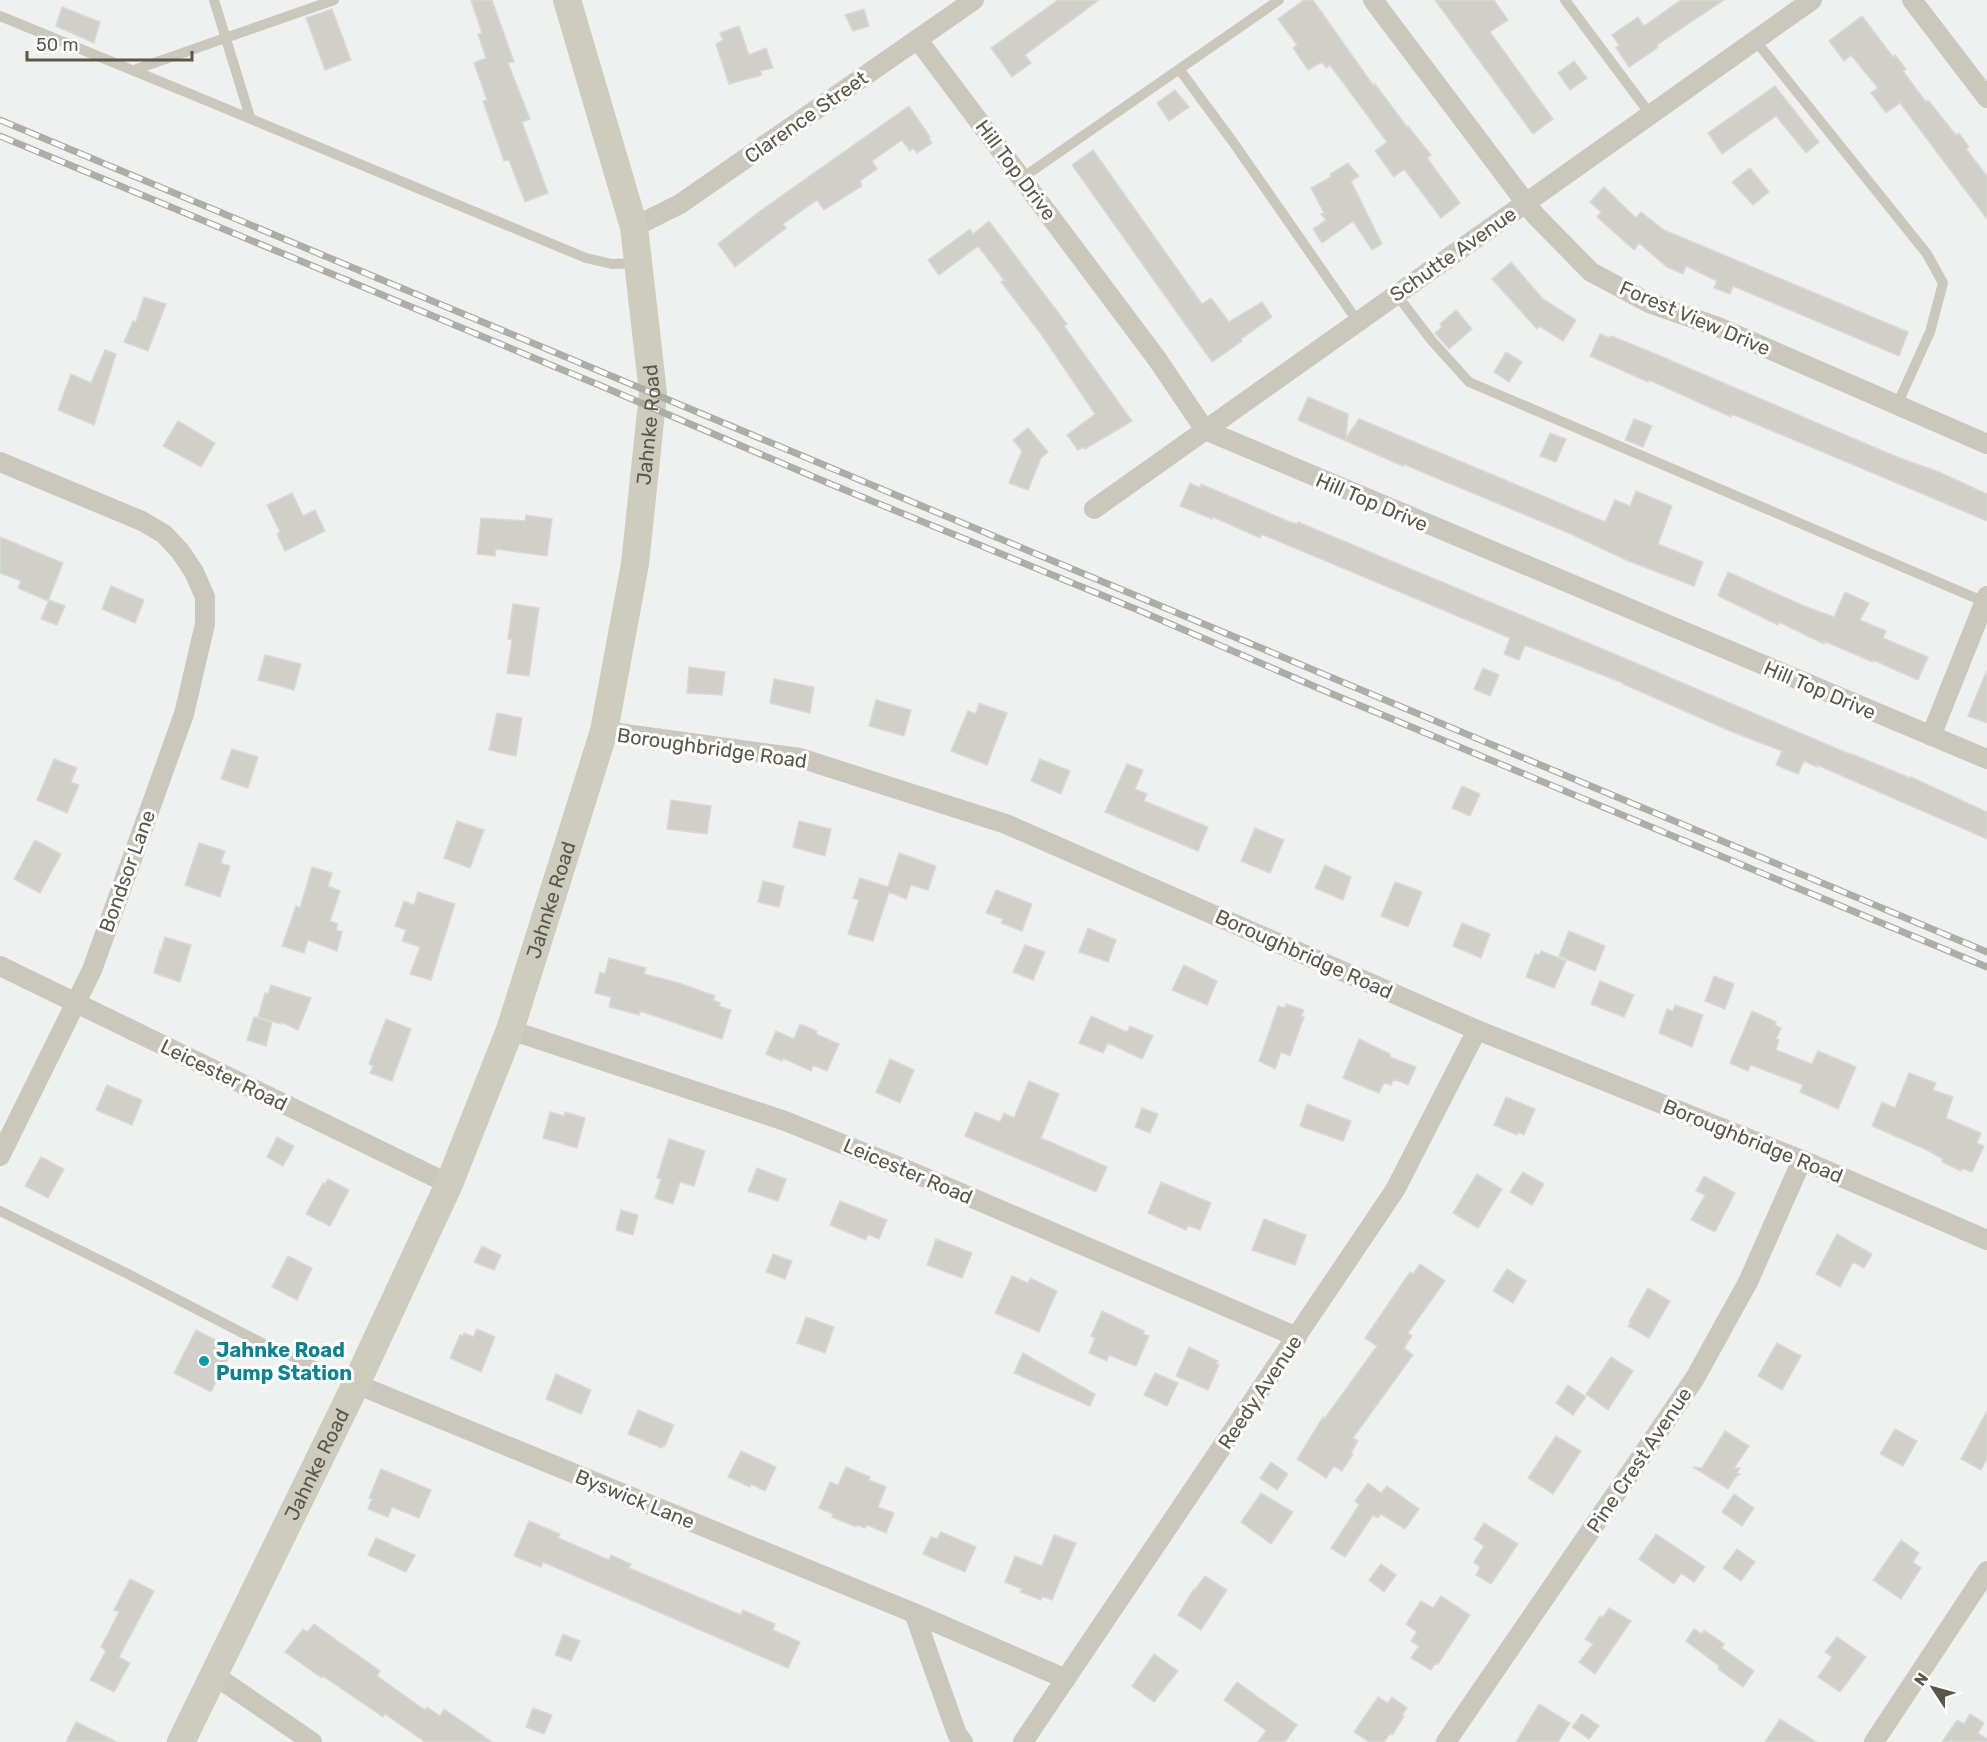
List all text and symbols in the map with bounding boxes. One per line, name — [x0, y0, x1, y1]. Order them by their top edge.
scale bar — [27, 24, 192, 62]
text: 50 m — [36, 34, 79, 56]
street label: Clarence Street — [740, 66, 872, 168]
street label: Hill Top Drive — [971, 115, 1061, 225]
street label: Schutte Avenue — [1385, 201, 1521, 307]
street label: Forest View Drive — [1616, 275, 1774, 361]
street label: Jahnke Road — [631, 363, 666, 486]
street label: Hill Top Drive — [1312, 468, 1432, 536]
street label: Hill Top Drive — [1760, 656, 1880, 724]
street label: Boroughbridge Road — [615, 723, 809, 773]
street label: Bondsor Lane — [94, 807, 160, 935]
street label: Jahnke Road — [521, 838, 581, 961]
street label: Boroughbridge Road — [1212, 904, 1396, 1004]
street label: Leicester Road — [157, 1034, 291, 1116]
street label: Boroughbridge Road — [1660, 1094, 1846, 1188]
street label: Leicester Road — [840, 1133, 976, 1209]
street label: Reedy Avenue — [1213, 1330, 1307, 1454]
place label: Jahnke Road Pump Station — [216, 1338, 352, 1385]
marker: Jahnke Road Pump Station — [197, 1354, 211, 1368]
street label: Pine Crest Avenue — [1581, 1383, 1697, 1537]
street label: Jahnke Road — [279, 1405, 354, 1524]
street label: Byswick Lane — [572, 1464, 698, 1534]
north arrow — [1903, 1658, 1963, 1718]
text: N — [1910, 1669, 1932, 1690]

